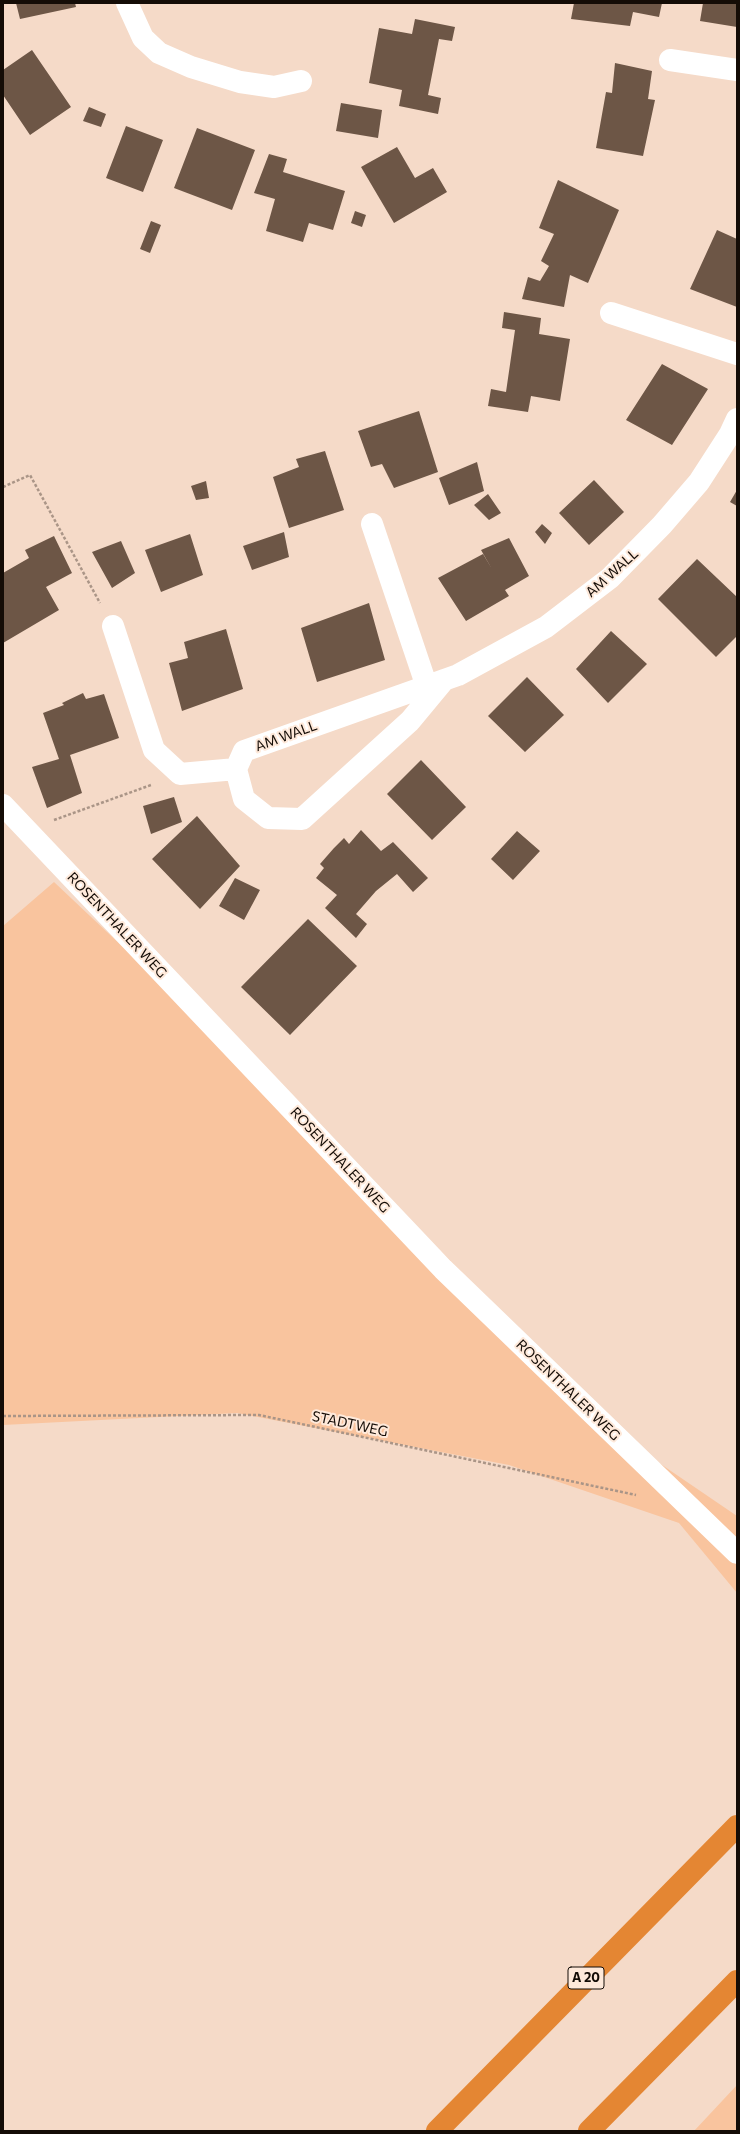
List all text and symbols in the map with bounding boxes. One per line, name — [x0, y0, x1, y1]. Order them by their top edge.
street label: AM WALL — [582, 545, 642, 601]
street label: AM WALL — [253, 717, 319, 755]
street label: ROSENTHALER WEG — [64, 869, 170, 981]
street label: ROSENTHALER WEG — [287, 1104, 393, 1216]
street label: ROSENTHALER WEG — [513, 1336, 623, 1444]
street label: STADTWEG — [311, 1408, 389, 1440]
road number: A 20 — [568, 1967, 604, 1989]

